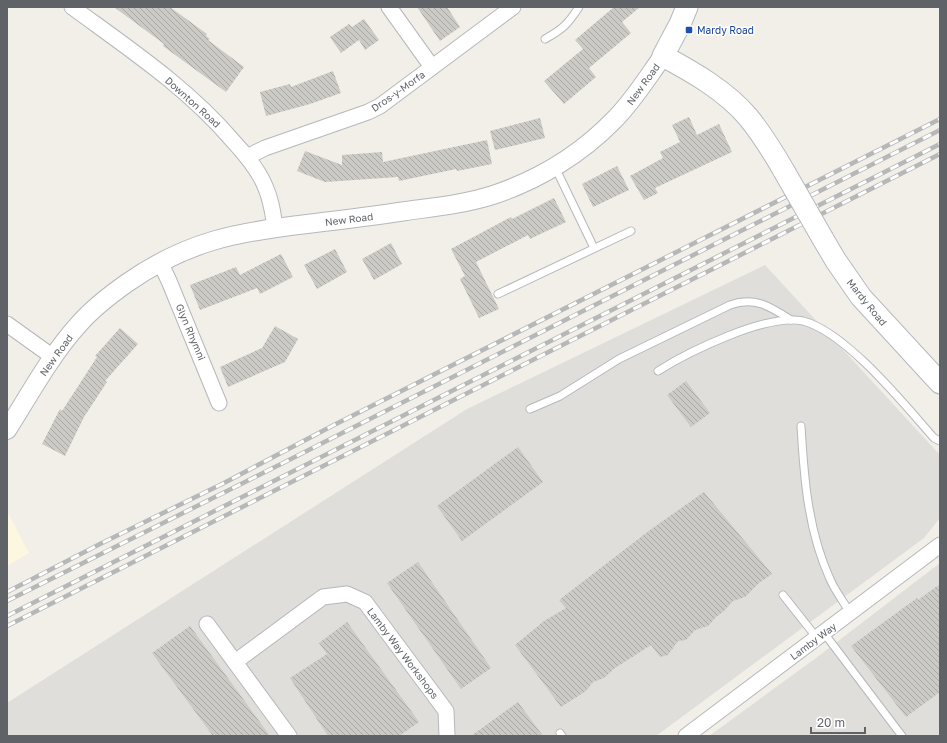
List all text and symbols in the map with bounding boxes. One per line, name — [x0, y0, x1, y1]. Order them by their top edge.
place label: Mardy Road — [697, 24, 754, 36]
marker: Mardy Road — [684, 25, 694, 35]
street label: New Road — [624, 61, 662, 107]
street label: Dros-y-Morfa — [369, 68, 427, 114]
street label: Downton Road — [163, 74, 223, 130]
street label: New Road — [324, 210, 374, 228]
street label: Mardy Road — [844, 276, 890, 328]
street label: Glyn Rhymni — [174, 302, 208, 362]
street label: New Road — [37, 332, 75, 378]
street label: Lamby Way Workshops — [365, 605, 441, 701]
street label: Lamby Way — [788, 620, 839, 662]
scale bar — [811, 709, 865, 735]
text: 20 m — [817, 715, 845, 730]

